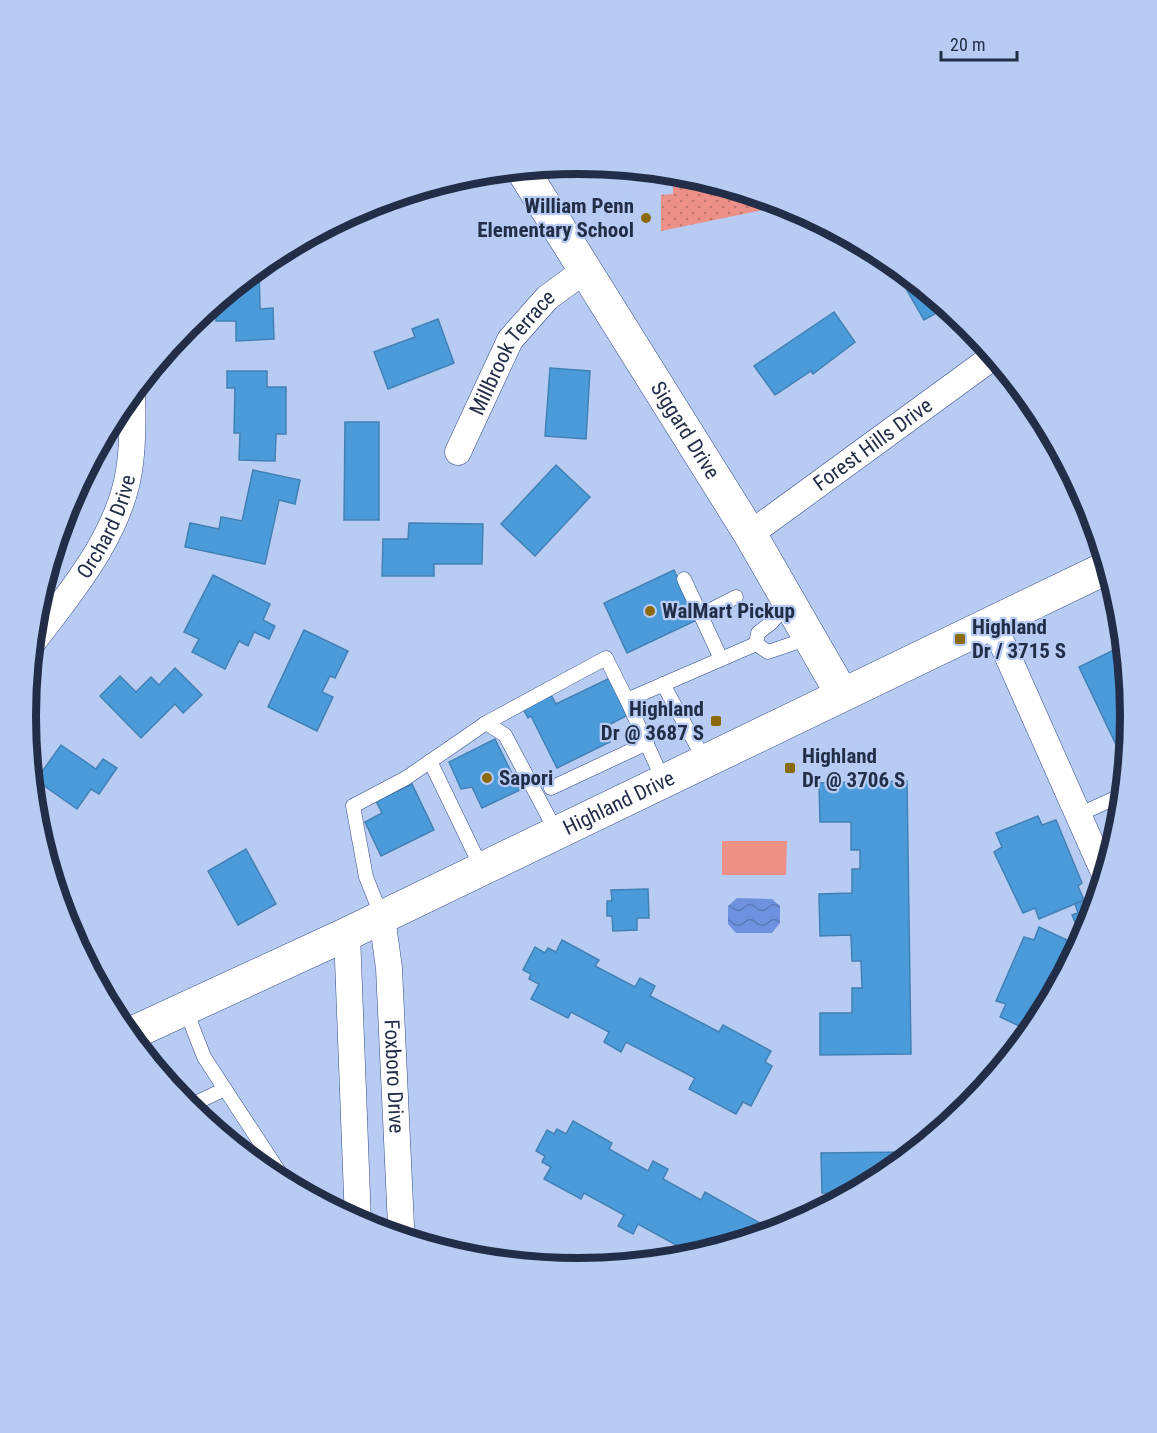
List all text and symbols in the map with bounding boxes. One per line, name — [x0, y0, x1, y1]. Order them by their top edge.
scale bar — [941, 24, 1018, 62]
text: 20 m — [950, 34, 985, 55]
place label: William Penn Elementary School — [477, 194, 634, 242]
marker: William Penn Elementary School — [639, 211, 653, 225]
street label: Millbrook Terrace — [465, 284, 559, 419]
street label: Siggard Drive — [646, 377, 725, 483]
street label: Forest Hills Drive — [809, 393, 937, 496]
street label: Orchard Drive — [72, 472, 140, 583]
place label: WalMart Pickup — [662, 599, 795, 623]
marker: WalMart Pickup — [643, 604, 657, 618]
place label: Highland Dr / 3715 S — [972, 615, 1066, 663]
marker: Highland Dr / 3715 S — [953, 632, 967, 646]
place label: Highland Dr @ 3687 S — [601, 697, 704, 745]
marker: Highland Dr @ 3687 S — [709, 714, 723, 728]
place label: Highland Dr @ 3706 S — [802, 744, 905, 792]
marker: Highland Dr @ 3706 S — [783, 761, 797, 775]
place label: Sapori — [499, 766, 553, 790]
street label: Highland Drive — [559, 766, 679, 840]
marker: Sapori — [480, 771, 494, 785]
street label: Foxboro Drive — [379, 1019, 409, 1134]

